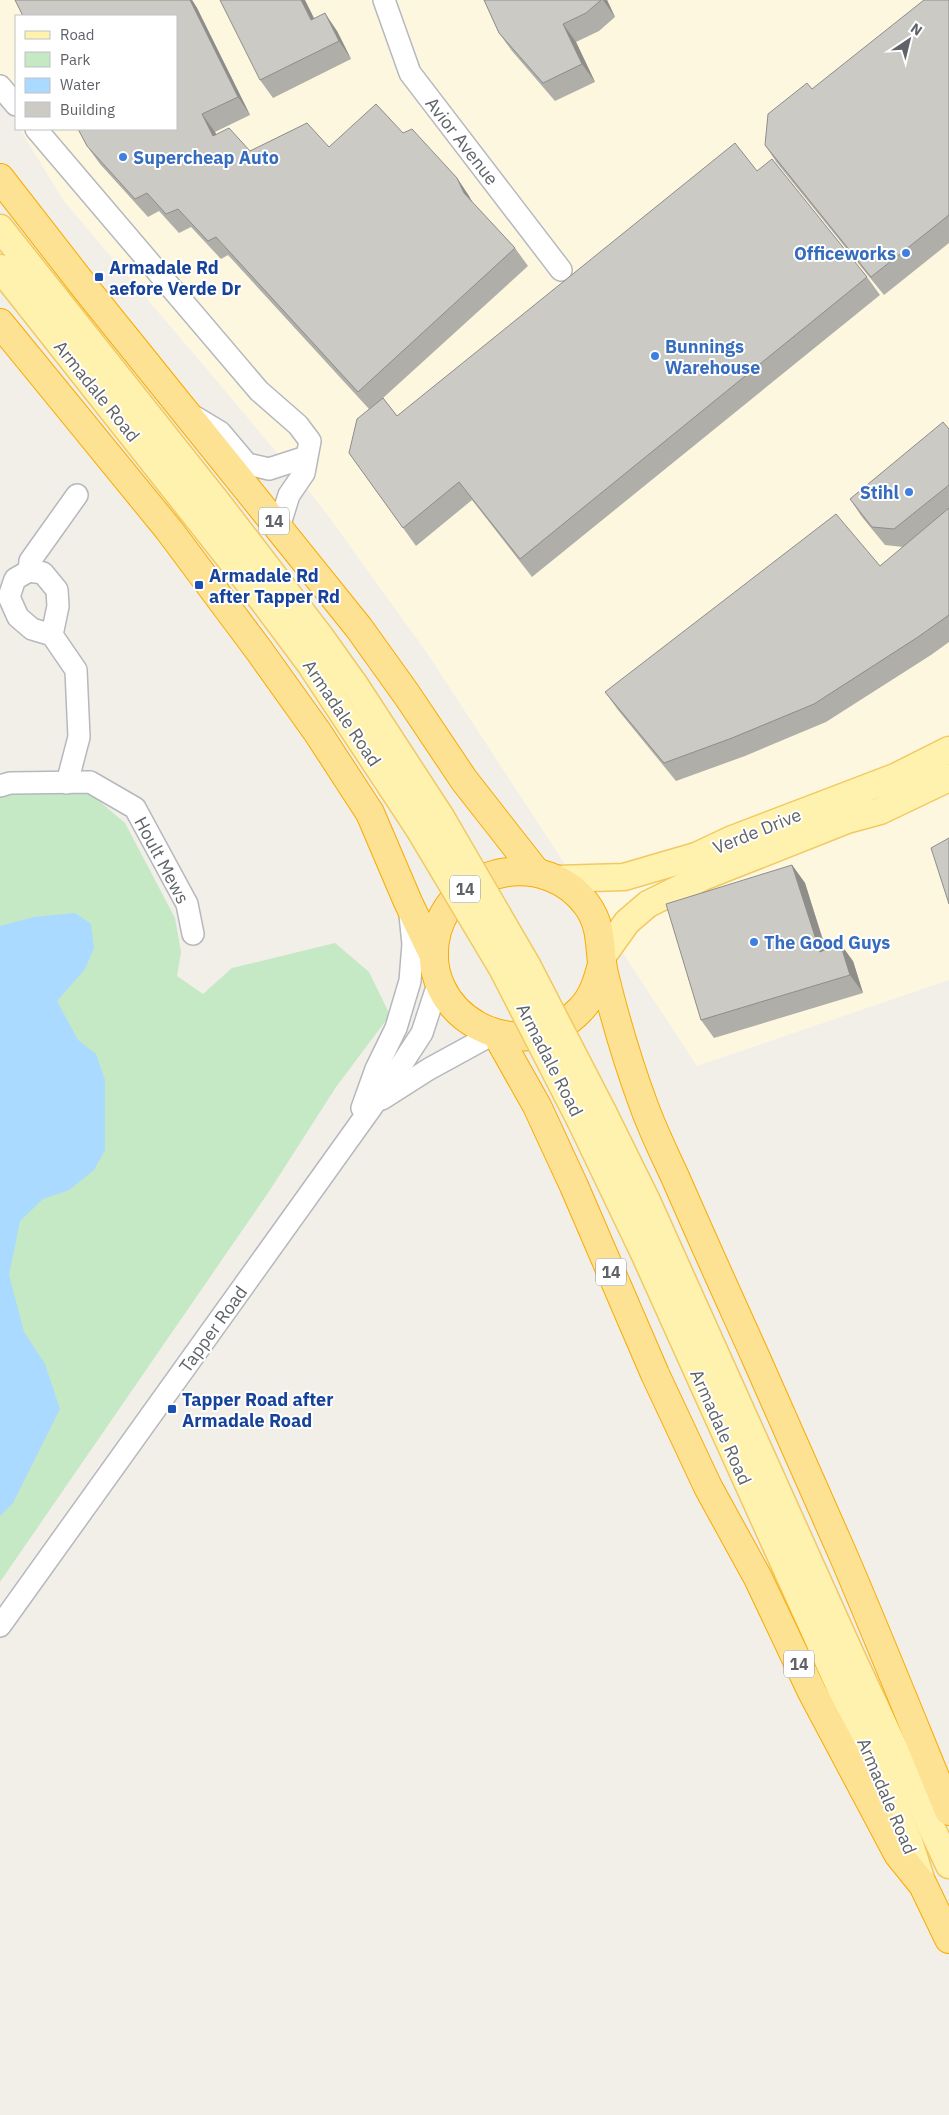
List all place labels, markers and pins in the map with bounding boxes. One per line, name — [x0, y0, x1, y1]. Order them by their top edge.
place label: Supercheap Auto — [133, 146, 279, 169]
marker: Supercheap Auto — [117, 151, 129, 163]
place label: Officeworks — [794, 242, 896, 265]
marker: Officeworks — [900, 247, 912, 259]
place label: Armadale Rd aefore Verde Dr — [109, 256, 241, 300]
marker: Armadale Rd aefore Verde Dr — [93, 271, 105, 283]
place label: Bunnings Warehouse — [665, 335, 760, 379]
marker: Bunnings Warehouse — [649, 350, 661, 362]
place label: Stihl — [860, 481, 900, 504]
marker: Stihl — [903, 486, 915, 498]
place label: Armadale Rd after Tapper Rd — [209, 564, 340, 608]
marker: Armadale Rd after Tapper Rd — [193, 579, 205, 591]
place label: The Good Guys — [764, 931, 890, 954]
marker: The Good Guys — [748, 936, 760, 948]
place label: Tapper Road after Armadale Road — [182, 1388, 333, 1432]
marker: Tapper Road after Armadale Road — [166, 1403, 178, 1415]

